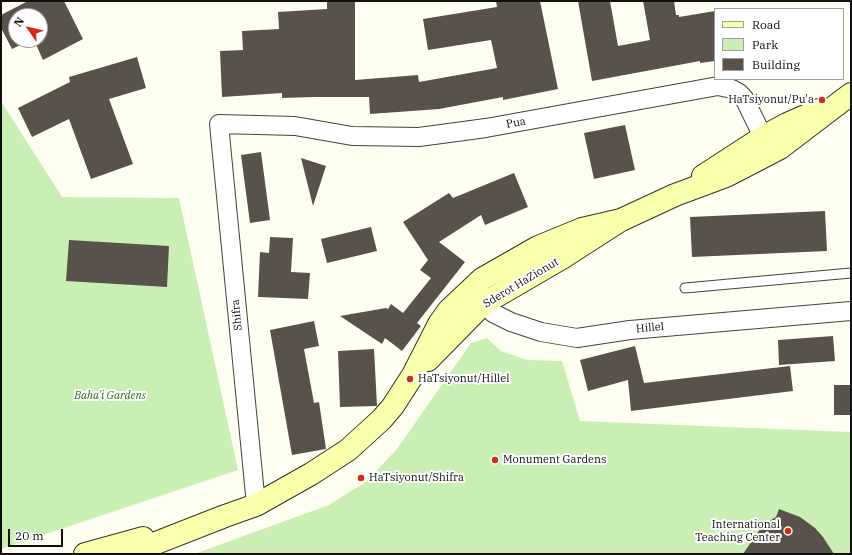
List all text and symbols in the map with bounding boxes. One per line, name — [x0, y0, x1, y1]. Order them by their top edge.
north arrow — [8, 8, 48, 48]
legend — [714, 8, 844, 80]
text: N — [11, 14, 27, 29]
text: Road — [752, 17, 781, 32]
text: Park — [752, 37, 778, 52]
text: Building — [752, 57, 800, 72]
place label: HaTsiyonut/Pu'a — [728, 93, 814, 107]
marker: HaTsiyonut/Pu'a — [817, 95, 827, 105]
street label: Pua — [505, 115, 527, 131]
street label: Sderot HaZionut — [481, 255, 561, 311]
street label: Shifra — [229, 299, 245, 331]
street label: Hillel — [636, 320, 664, 336]
place label: HaTsiyonut/Hillel — [418, 372, 510, 386]
marker: HaTsiyonut/Hillel — [405, 374, 415, 384]
park label: Baha'i Gardens — [74, 389, 146, 403]
place label: Monument Gardens — [503, 453, 606, 467]
marker: Monument Gardens — [490, 455, 500, 465]
place label: HaTsiyonut/Shifra — [369, 471, 464, 485]
marker: HaTsiyonut/Shifra — [356, 473, 366, 483]
place label: International Teaching Center — [695, 518, 780, 544]
scale bar — [10, 521, 65, 547]
marker: International Teaching Center — [783, 526, 793, 536]
text: 20 m — [15, 528, 44, 543]

